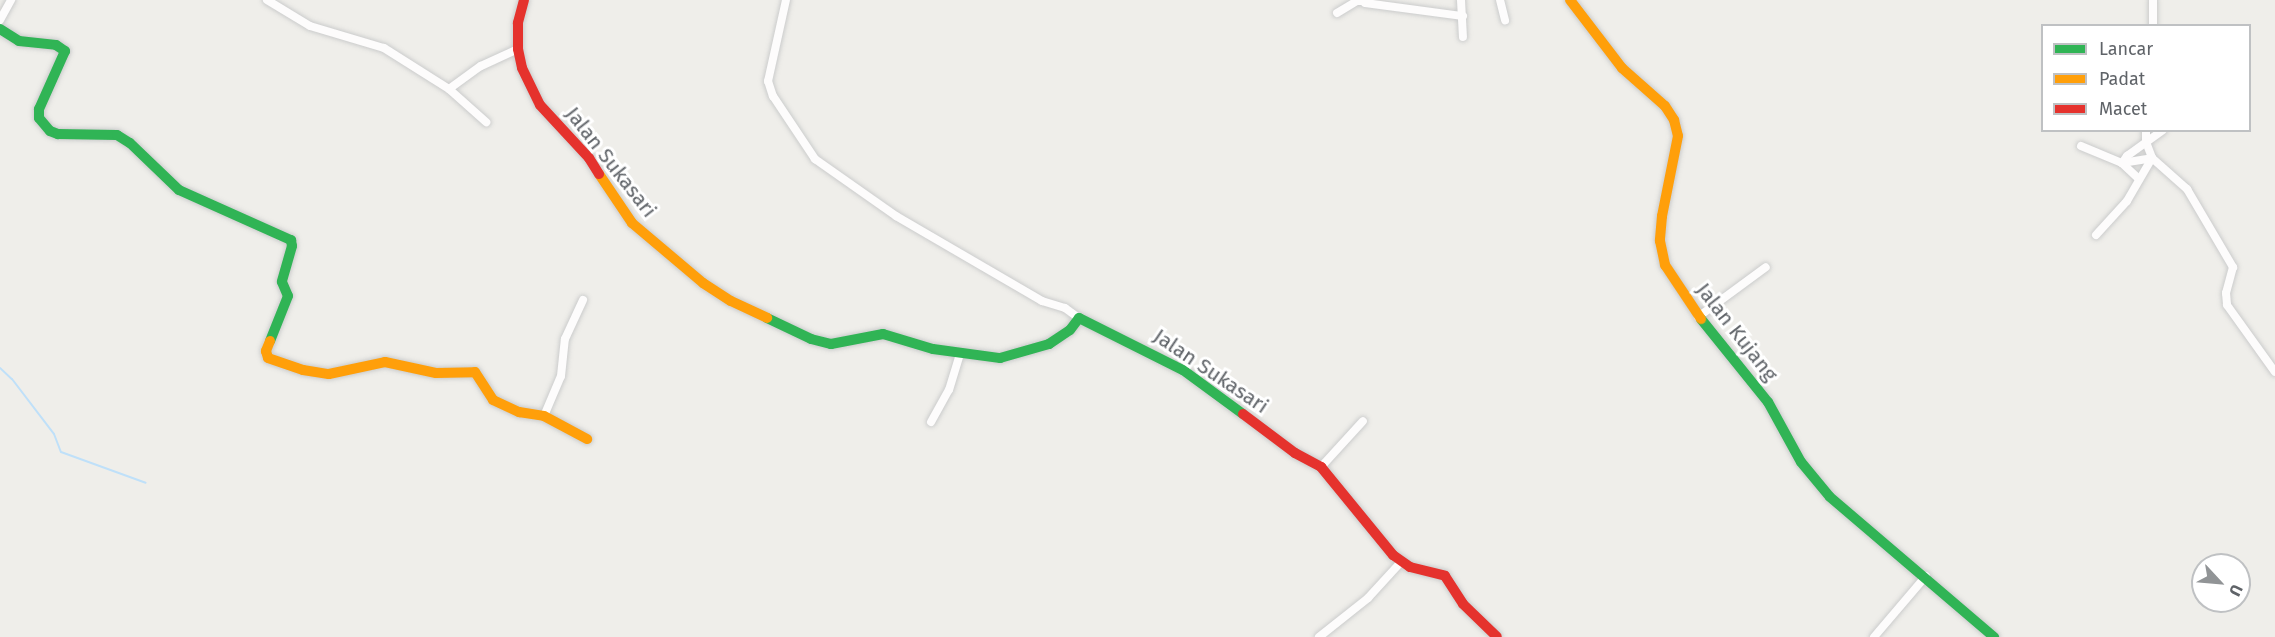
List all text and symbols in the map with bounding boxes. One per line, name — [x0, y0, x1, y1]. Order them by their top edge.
legend — [2041, 24, 2251, 132]
text: Lancar — [2099, 38, 2153, 60]
text: Padat — [2099, 68, 2145, 90]
text: Macet — [2099, 98, 2147, 120]
street label: Jalan Sukasari — [560, 102, 662, 222]
street label: Jalan Kujang — [1691, 278, 1783, 386]
street label: Jalan Sukasari — [1149, 323, 1273, 419]
north arrow — [2191, 553, 2251, 613]
text: U — [2225, 581, 2247, 599]

